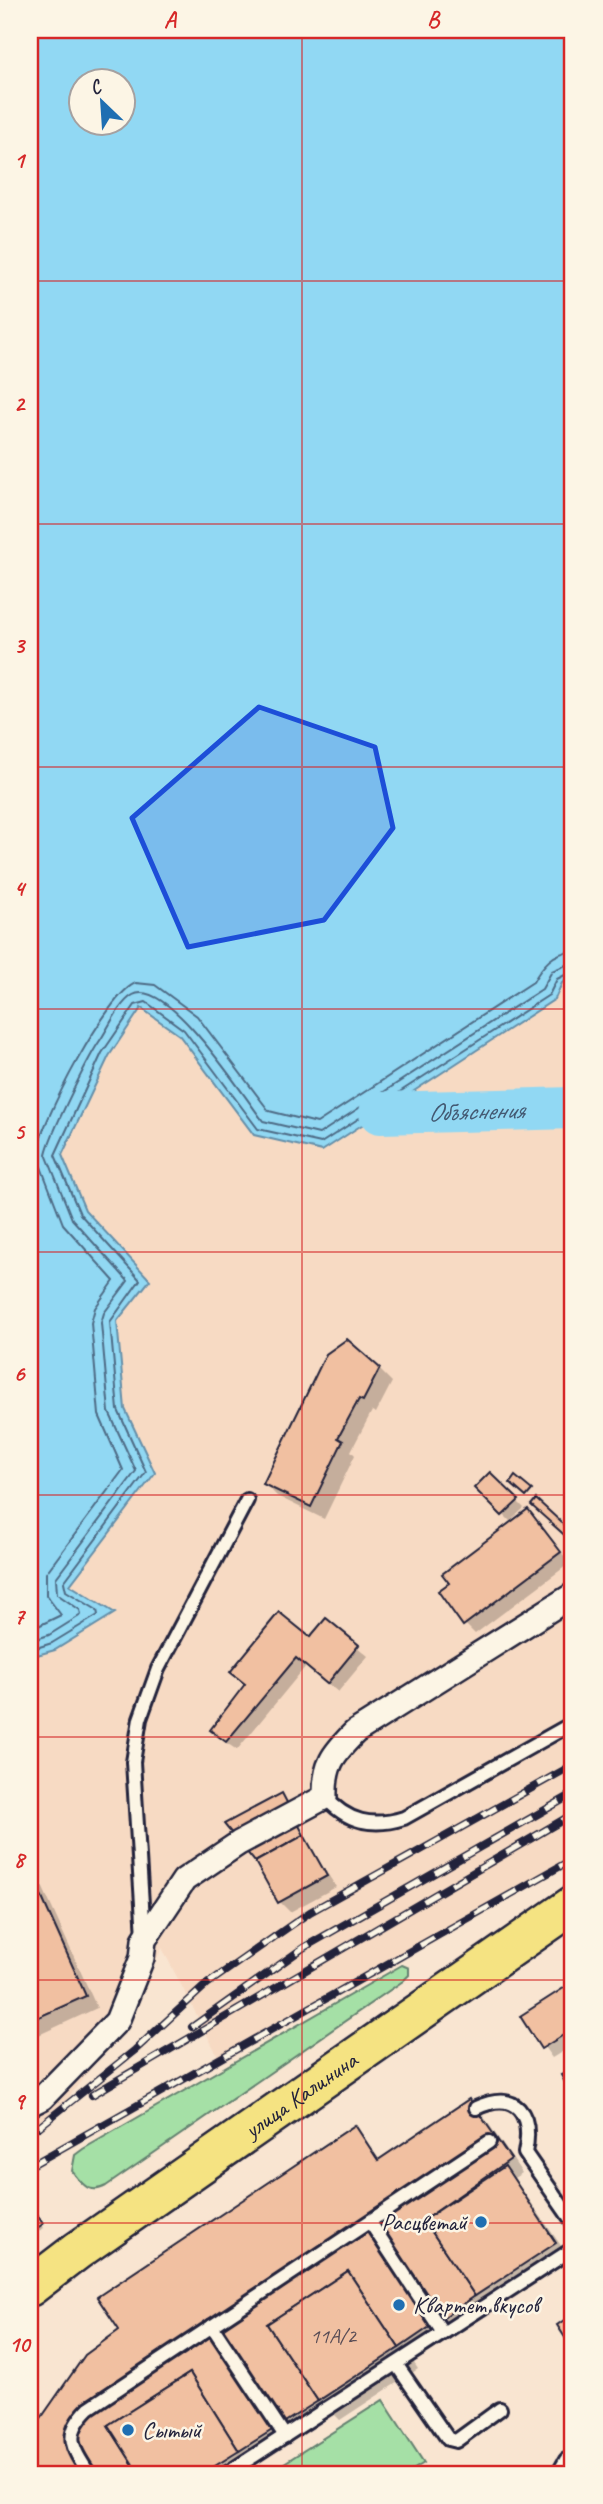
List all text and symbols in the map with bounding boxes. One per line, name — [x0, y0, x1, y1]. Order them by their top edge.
text: A — [164, 5, 178, 34]
text: B — [427, 5, 441, 34]
north arrow — [66, 66, 136, 136]
text: С — [86, 74, 107, 100]
text: 1 — [14, 146, 27, 175]
text: 2 — [14, 389, 27, 418]
text: 3 — [14, 631, 27, 660]
text: 4 — [14, 874, 27, 903]
water label: Объяснения — [427, 1093, 528, 1129]
text: 5 — [14, 1117, 26, 1146]
text: 6 — [14, 1359, 27, 1388]
text: 7 — [14, 1602, 27, 1631]
text: 8 — [14, 1845, 27, 1874]
street label: улица Калинина — [237, 2044, 364, 2146]
text: 9 — [14, 2087, 27, 2116]
place label: Расцветай — [382, 2207, 469, 2237]
marker: Расцветай — [473, 2214, 489, 2230]
place label: Квартет вкусов — [413, 2290, 543, 2320]
marker: Квартет вкусов — [391, 2297, 407, 2313]
house number: 11А/2 — [310, 2323, 357, 2349]
text: 10 — [9, 2330, 32, 2359]
place label: Сытый — [142, 2415, 203, 2445]
marker: Сытый — [120, 2422, 136, 2438]

